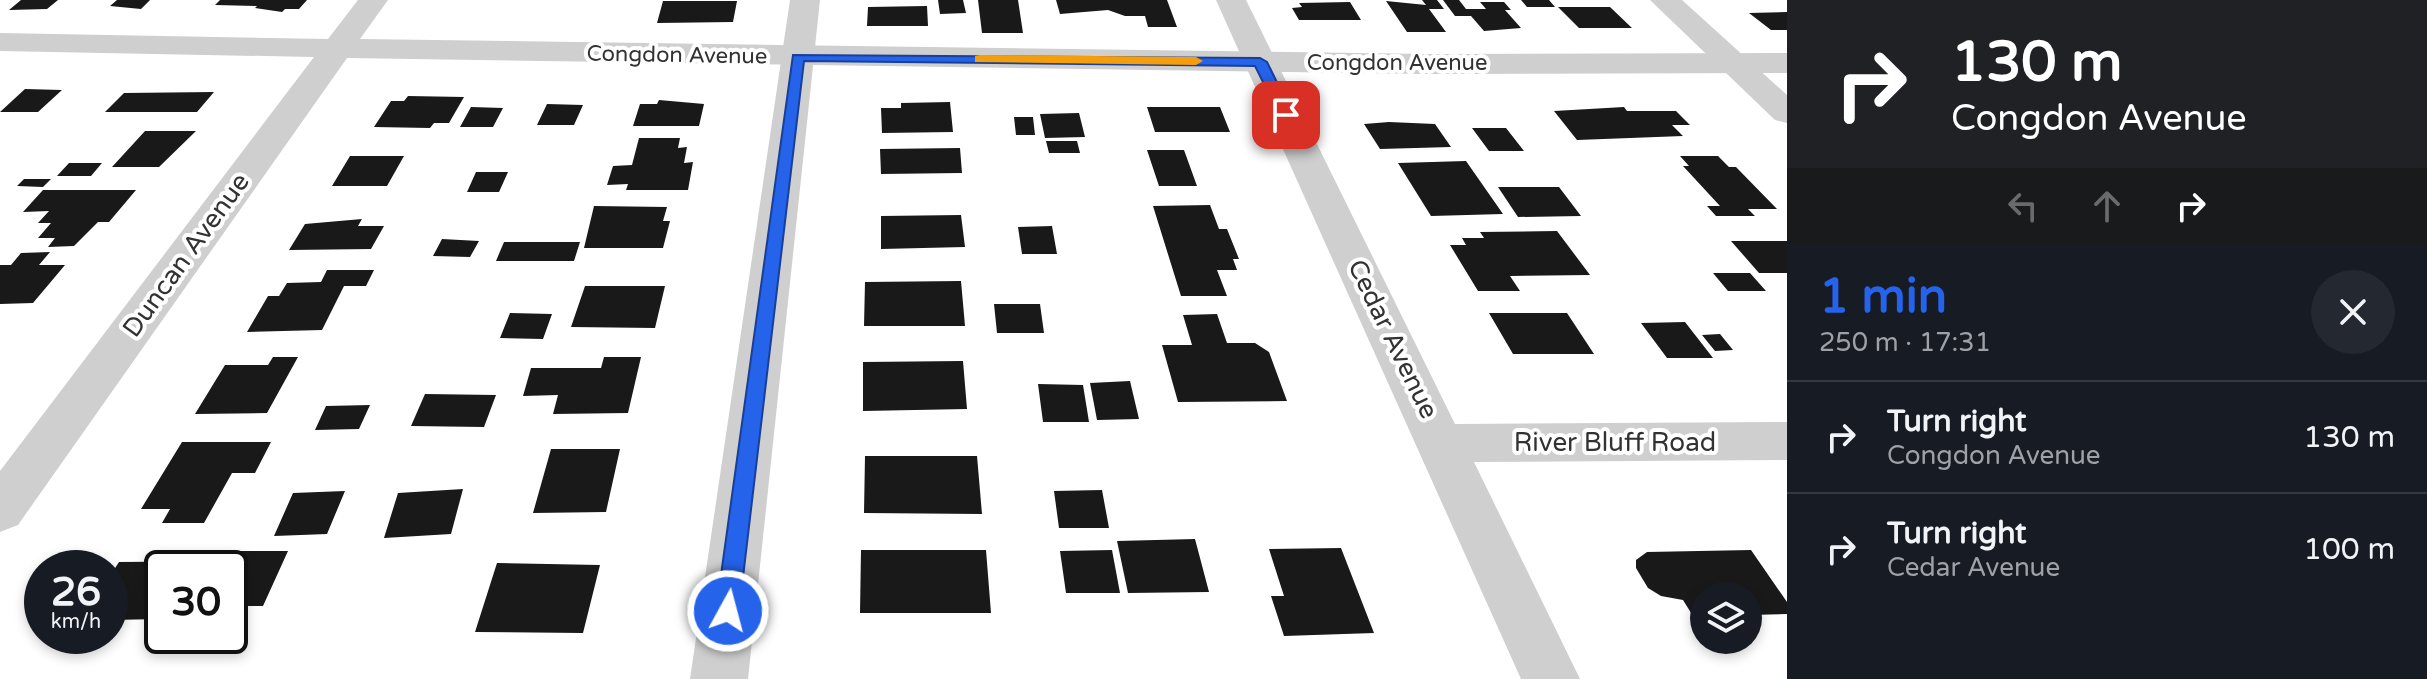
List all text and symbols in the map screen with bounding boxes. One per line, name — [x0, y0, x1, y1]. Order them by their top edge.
text: 130 m — [1951, 29, 2122, 96]
icon: right — [1819, 32, 1923, 136]
street label: Congdon Avenue — [586, 40, 768, 70]
street label: Congdon Avenue — [1307, 50, 1487, 76]
pin — [1252, 81, 1320, 149]
icon: arrive — [1264, 93, 1308, 137]
text: Congdon Avenue — [1951, 97, 2247, 140]
street label: Duncan Avenue — [116, 167, 256, 343]
icon: left — [2001, 184, 2045, 228]
icon: ahead — [2085, 184, 2129, 228]
icon: right — [2169, 184, 2213, 228]
street label: Cedar Avenue — [1341, 254, 1445, 424]
text: 1 min — [1819, 268, 1947, 326]
button: close — [2311, 270, 2395, 354]
text: 250 m · 17:31 — [1819, 327, 1991, 358]
text: Turn right — [1887, 403, 2027, 440]
icon: right — [1819, 415, 1863, 459]
text: 130 m — [2303, 419, 2395, 456]
street label: River Bluff Road — [1514, 427, 1716, 458]
text: Congdon Avenue — [1887, 440, 2101, 471]
text: Turn right — [1887, 515, 2027, 552]
icon: right — [1819, 527, 1863, 571]
text: 100 m — [2303, 531, 2395, 568]
speed limit sign: 30 — [144, 550, 248, 654]
text: Cedar Avenue — [1887, 552, 2060, 583]
text: 26 — [51, 568, 101, 616]
position arrow — [686, 569, 770, 653]
map controls — [1690, 582, 1762, 654]
button: layers — [1690, 582, 1762, 654]
text: km/h — [51, 610, 101, 634]

